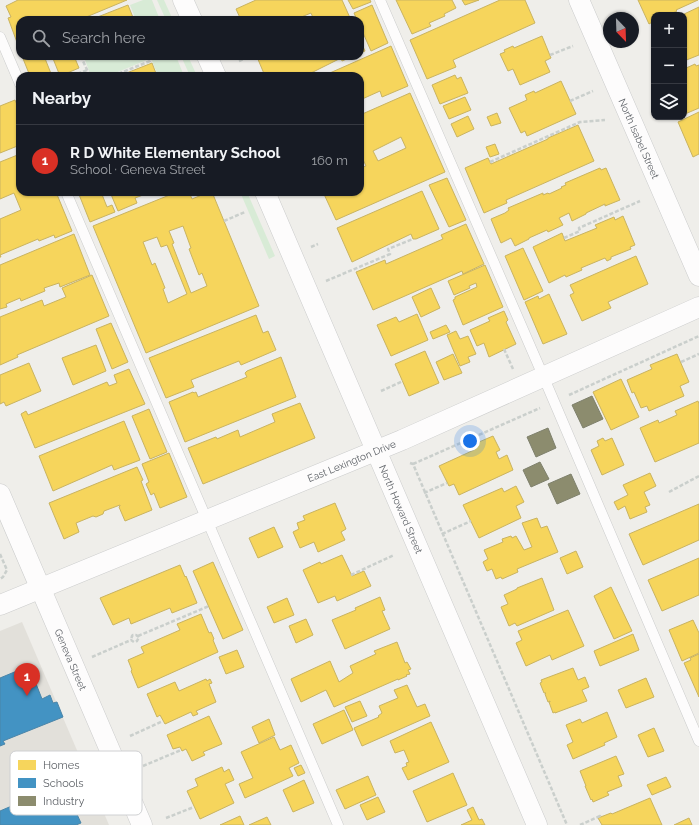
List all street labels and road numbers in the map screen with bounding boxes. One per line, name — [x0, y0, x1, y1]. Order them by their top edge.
street label: North Isabel Street — [617, 97, 662, 181]
street label: East Lexington Drive — [306, 438, 397, 484]
street label: North Howard Street — [377, 463, 425, 556]
street label: Geneva Street — [53, 627, 89, 692]

